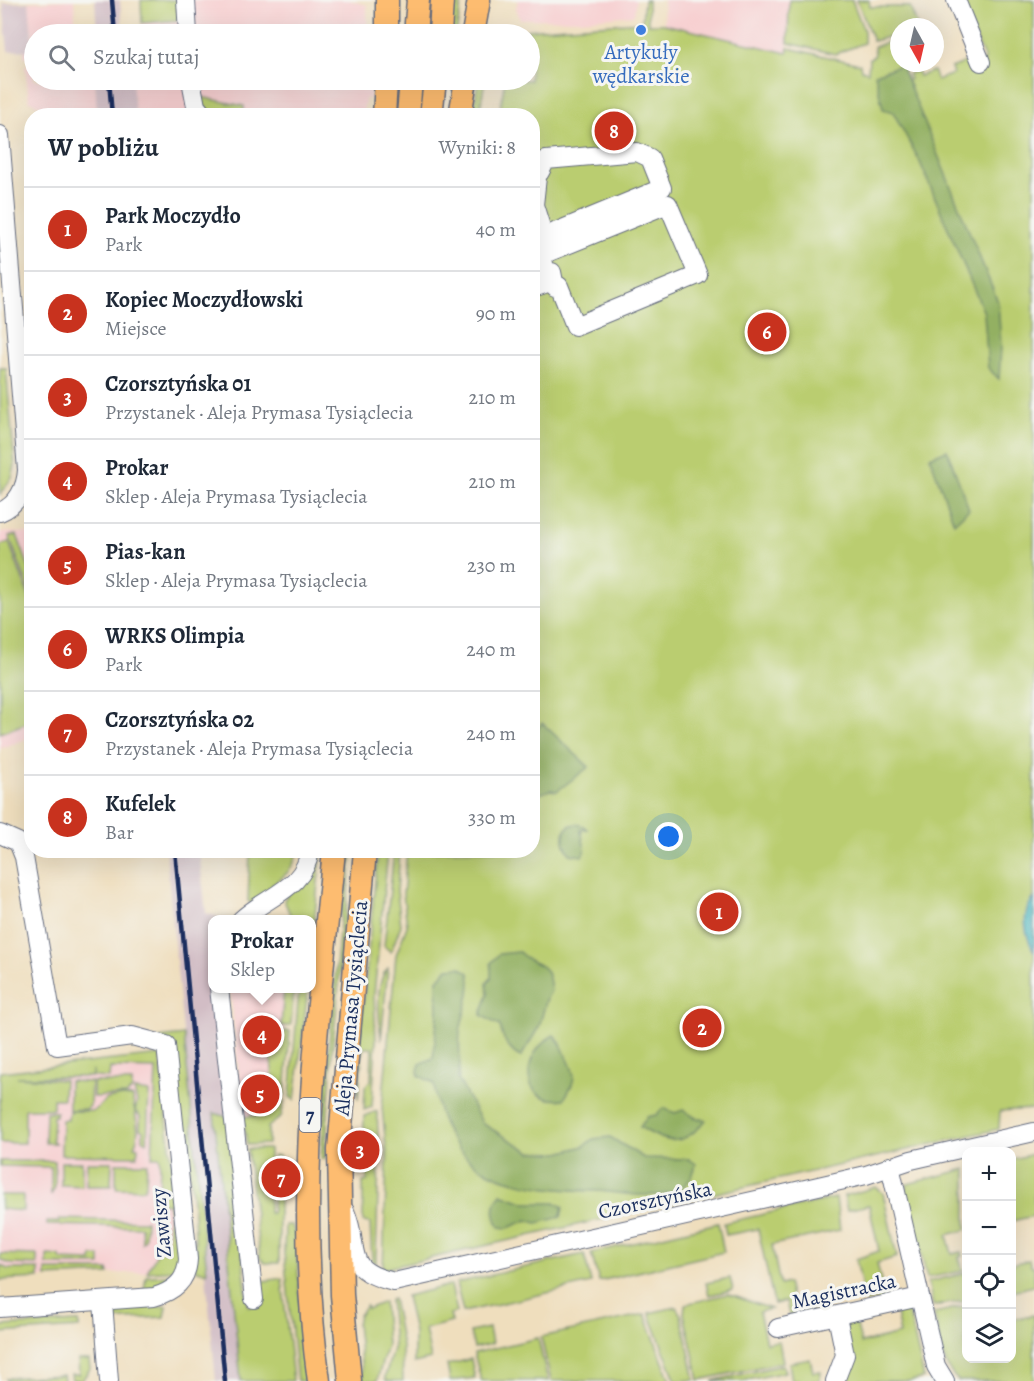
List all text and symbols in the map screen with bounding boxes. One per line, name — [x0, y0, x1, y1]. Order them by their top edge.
north arrow — [890, 18, 944, 72]
marker: Artykuły wędkarskie — [634, 23, 648, 37]
search box — [24, 24, 540, 90]
place label: Artykuły wędkarskie — [591, 38, 690, 90]
icon: search — [45, 41, 78, 74]
text: Szukaj tutaj — [93, 42, 199, 72]
pin: 8 — [594, 108, 634, 154]
text: W pobliżu — [48, 130, 159, 165]
text: Wyniki: 8 — [438, 134, 516, 161]
text: Park Moczydło — [105, 201, 241, 231]
text: 1 — [64, 216, 71, 243]
text: 40 m — [476, 216, 516, 243]
text: Park — [105, 231, 143, 258]
text: Kopiec Moczydłowski — [105, 285, 303, 315]
text: 2 — [63, 300, 72, 327]
text: 90 m — [476, 300, 516, 327]
pin: 6 — [748, 310, 786, 354]
text: Miejsce — [105, 315, 167, 342]
text: Czorsztyńska 01 — [105, 369, 251, 399]
text: 3 — [63, 384, 72, 411]
text: 210 m — [468, 384, 516, 411]
text: Przystanek · Aleja Prymasa Tysiąclecia — [105, 399, 413, 426]
text: Prokar — [105, 453, 169, 483]
text: 4 — [63, 468, 72, 495]
text: 210 m — [468, 468, 516, 495]
text: Sklep · Aleja Prymasa Tysiąclecia — [105, 483, 368, 510]
text: Pias-kan — [105, 537, 186, 567]
text: 5 — [63, 552, 72, 579]
text: 230 m — [467, 552, 516, 579]
text: Sklep · Aleja Prymasa Tysiąclecia — [105, 567, 368, 594]
text: WRKS Olimpia — [105, 621, 245, 651]
text: 6 — [63, 636, 72, 663]
text: 240 m — [466, 636, 516, 663]
text: Park — [105, 651, 143, 678]
text: Czorsztyńska 02 — [105, 705, 254, 735]
text: 7 — [63, 720, 72, 747]
text: 240 m — [466, 720, 516, 747]
text: Przystanek · Aleja Prymasa Tysiąclecia — [105, 735, 413, 762]
text: Kufelek — [105, 789, 176, 819]
text: 8 — [63, 804, 72, 831]
text: 330 m — [468, 804, 516, 831]
text: Bar — [105, 819, 134, 846]
your location — [654, 822, 683, 851]
pin: 1 — [700, 890, 738, 934]
street label: Aleja Prymasa Tysiąclecia — [328, 899, 374, 1118]
popup — [208, 915, 316, 993]
text: Prokar — [230, 926, 294, 956]
text: Sklep — [230, 956, 275, 983]
pin: 2 — [682, 1006, 722, 1050]
pin: 4 — [242, 1012, 282, 1058]
pin: 5 — [240, 1072, 280, 1116]
road number: 7 — [300, 1098, 320, 1132]
pin: 3 — [340, 1128, 380, 1172]
map controls — [962, 1147, 1016, 1363]
button: + — [962, 1147, 1016, 1201]
pin: 7 — [262, 1156, 300, 1200]
street label: Czorsztyńska — [596, 1174, 715, 1226]
street label: Zawiszy — [144, 1187, 178, 1259]
button: − — [962, 1201, 1016, 1255]
button: locate — [962, 1255, 1016, 1309]
street label: Magistracka — [789, 1266, 899, 1316]
button: layers — [962, 1309, 1016, 1363]

